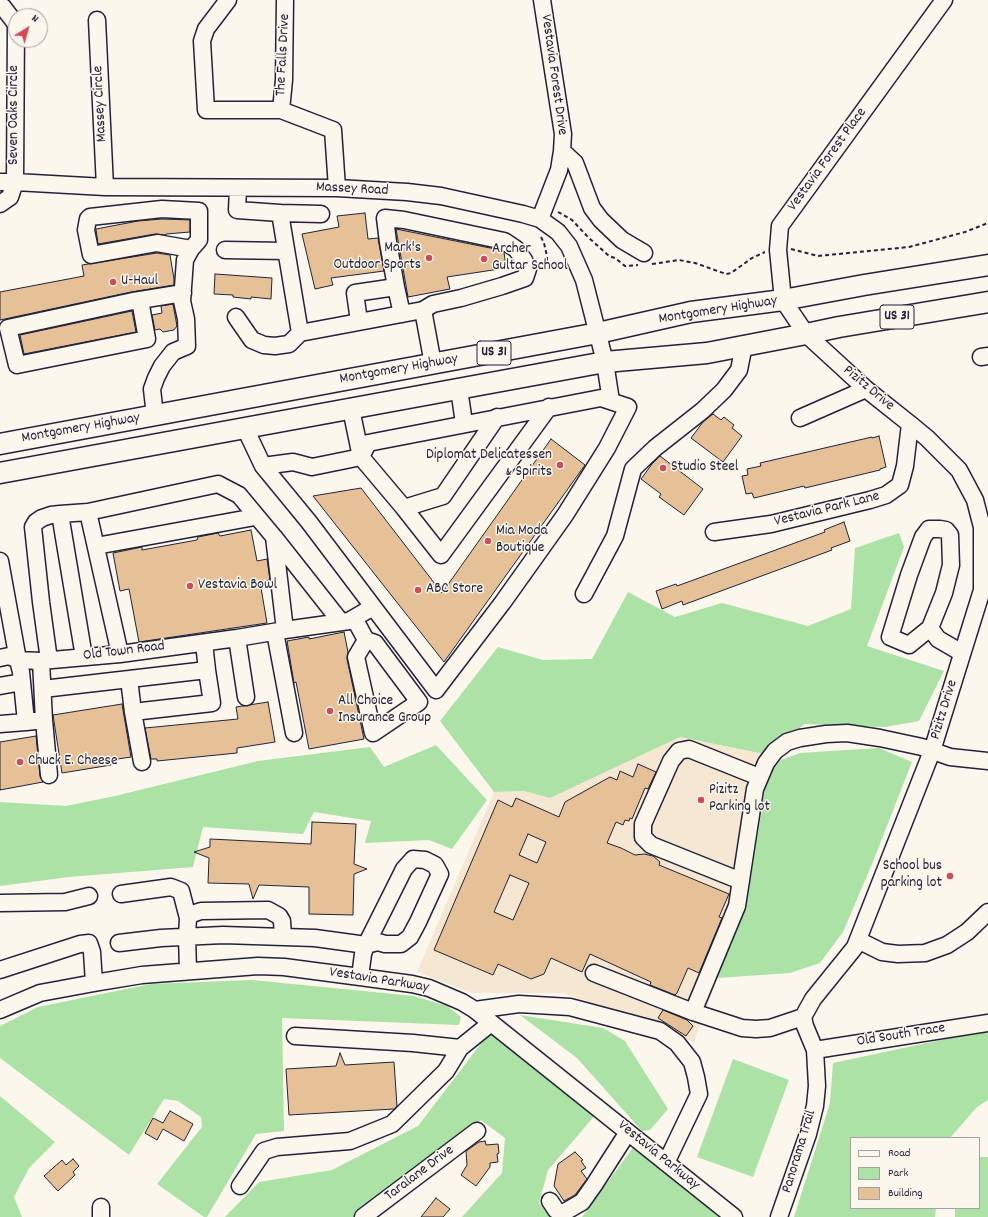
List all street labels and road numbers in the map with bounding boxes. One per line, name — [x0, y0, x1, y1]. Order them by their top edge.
street label: The Falls Drive — [273, 13, 295, 97]
street label: Vestavia Forest Drive — [536, 13, 570, 137]
street label: Seven Oaks Circle — [6, 65, 24, 165]
street label: Massey Circle — [90, 65, 112, 143]
street label: Vestavia Forest Place — [785, 105, 871, 215]
street label: Massey Road — [315, 179, 389, 201]
street label: Montgomery Highway — [657, 293, 779, 329]
road number: US 31 — [880, 305, 914, 329]
road number: US 31 — [477, 341, 511, 365]
street label: Montgomery Highway — [338, 351, 460, 389]
street label: Pizitz Drive — [839, 362, 897, 416]
street label: Montgomery Highway — [20, 410, 142, 448]
street label: Vestavia Park Lane — [772, 488, 882, 532]
street label: Old Town Road — [82, 638, 166, 666]
street label: Pizitz Drive — [927, 678, 963, 742]
street label: Vestavia Parkway — [328, 964, 430, 998]
street label: Old South Trace — [855, 1020, 947, 1052]
street label: Panorama Trail — [779, 1108, 821, 1196]
street label: Vestavia Parkway — [613, 1117, 703, 1195]
street label: Taralane Drive — [382, 1142, 458, 1206]

